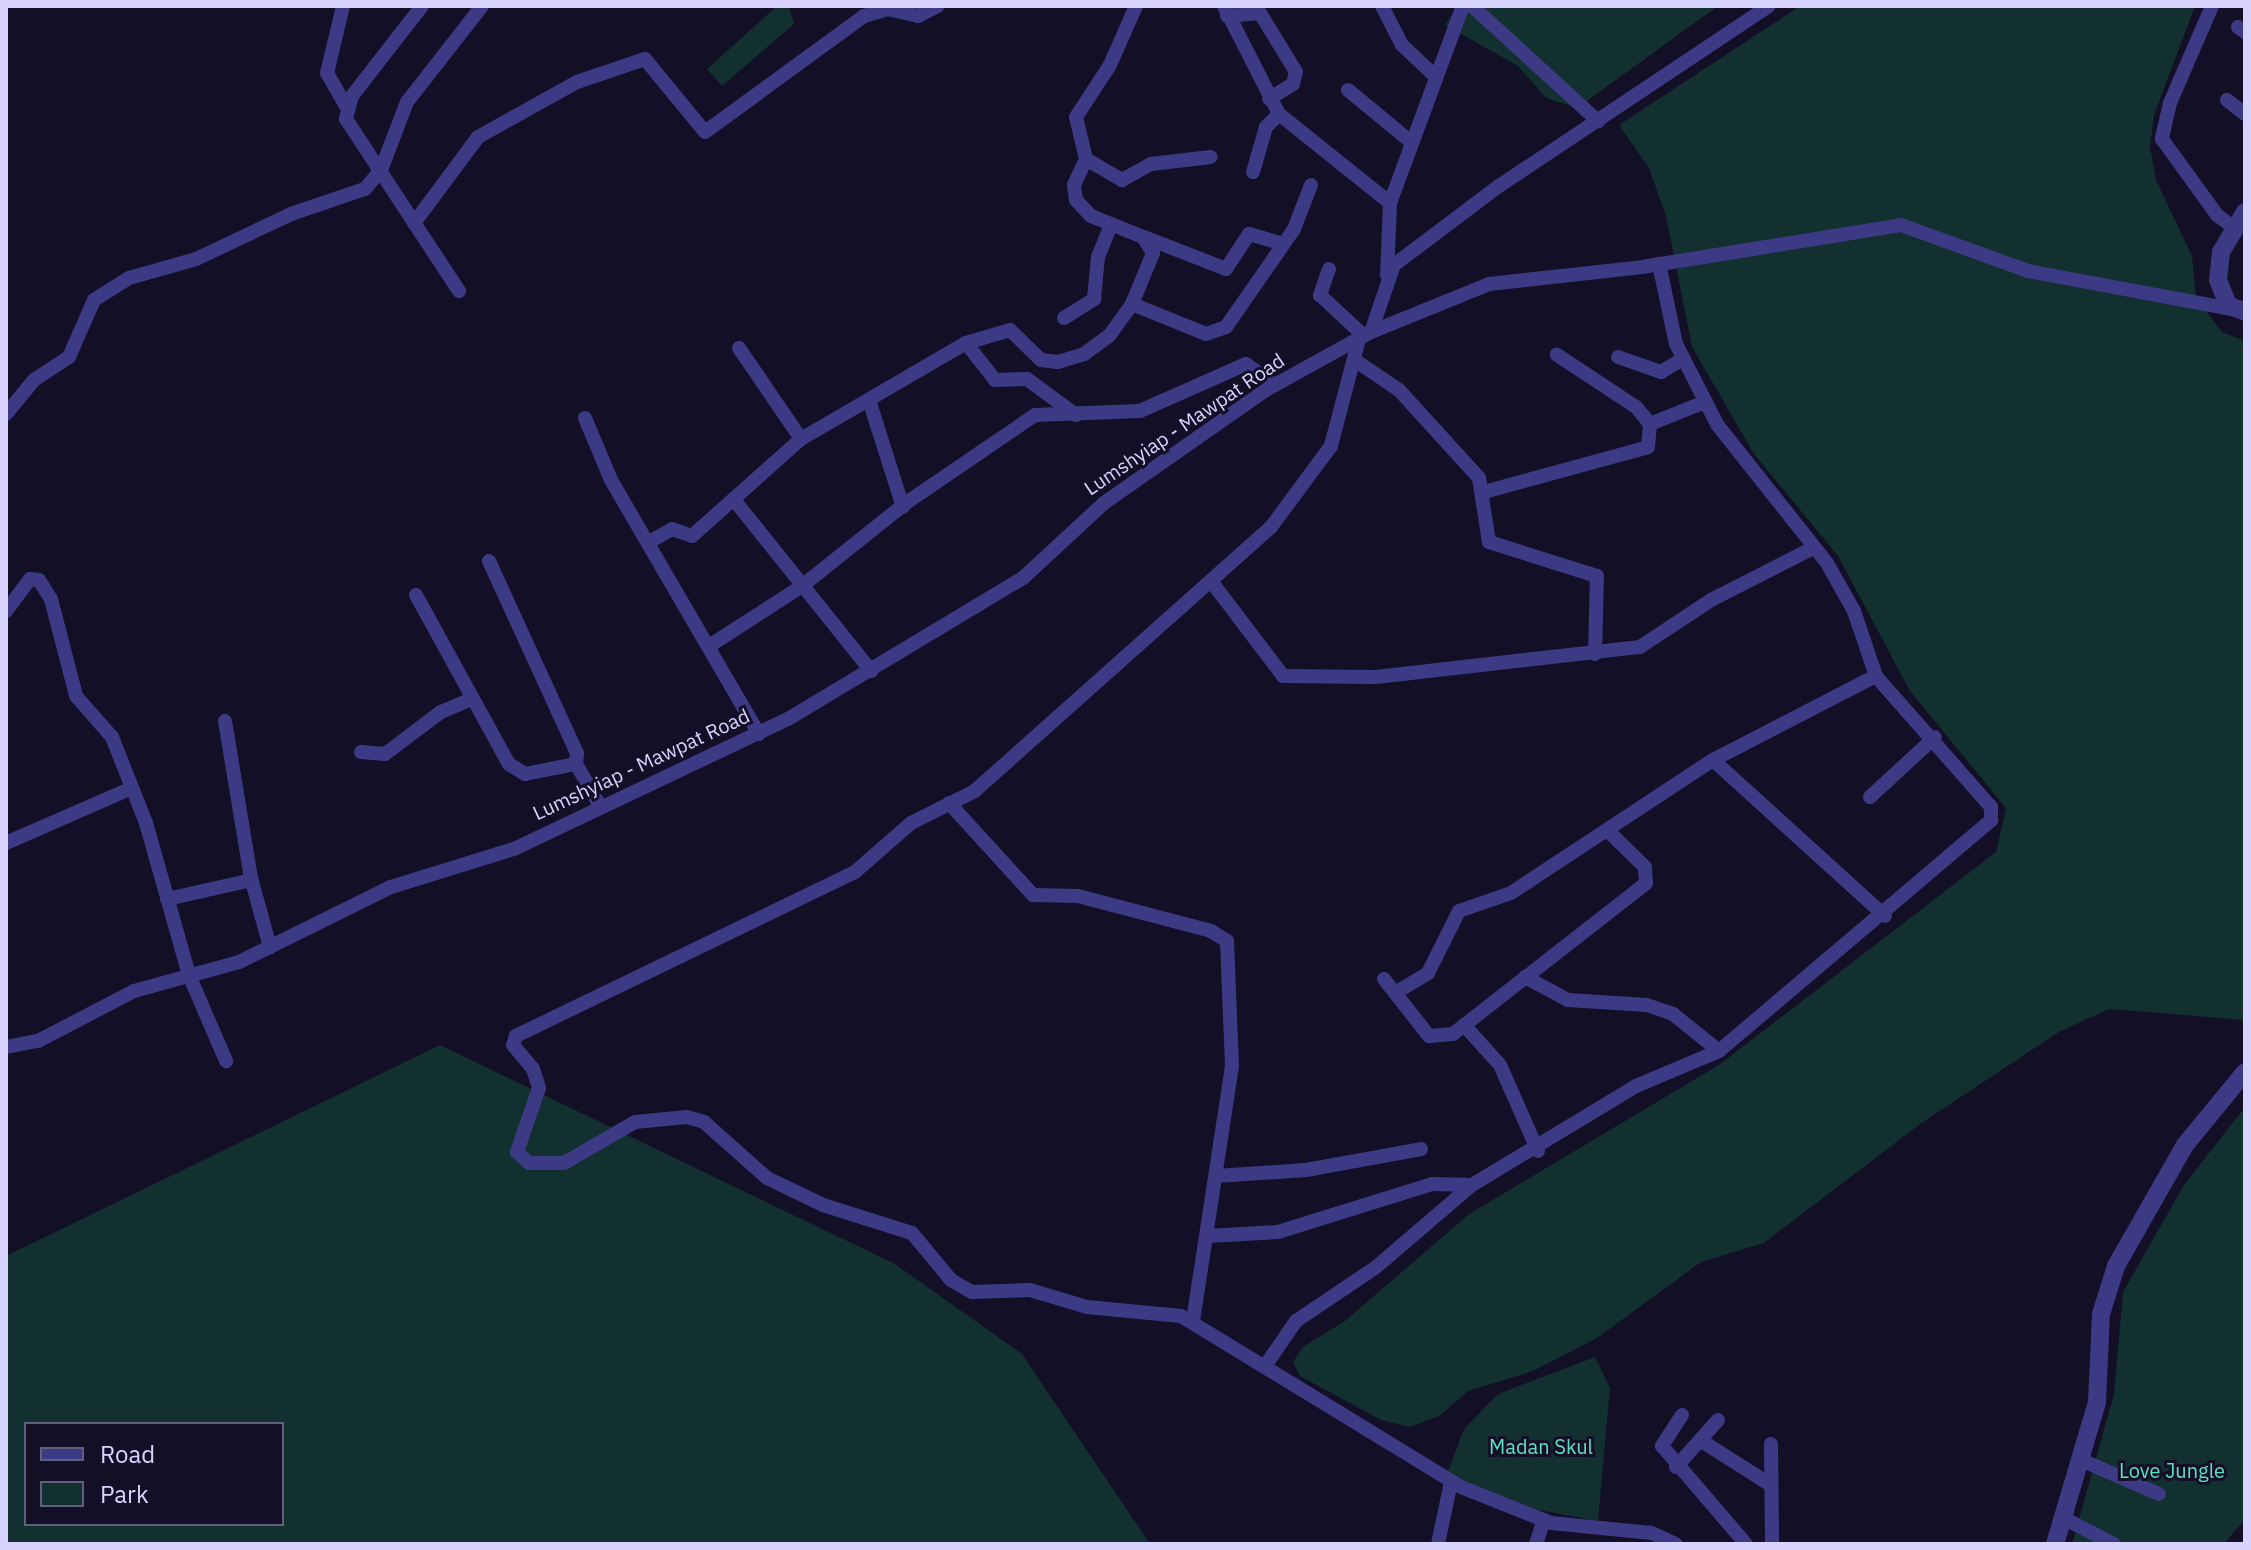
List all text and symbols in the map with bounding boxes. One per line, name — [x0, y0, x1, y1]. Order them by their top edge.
street label: Lumshyiap - Mawpat Road — [1079, 348, 1289, 500]
street label: Lumshyiap - Mawpat Road — [529, 703, 753, 825]
legend — [24, 1422, 284, 1526]
park label: Madan Skul — [1489, 1434, 1593, 1458]
text: Road — [100, 1438, 155, 1470]
park label: Love Jungle — [2119, 1458, 2225, 1482]
text: Park — [100, 1478, 149, 1510]

